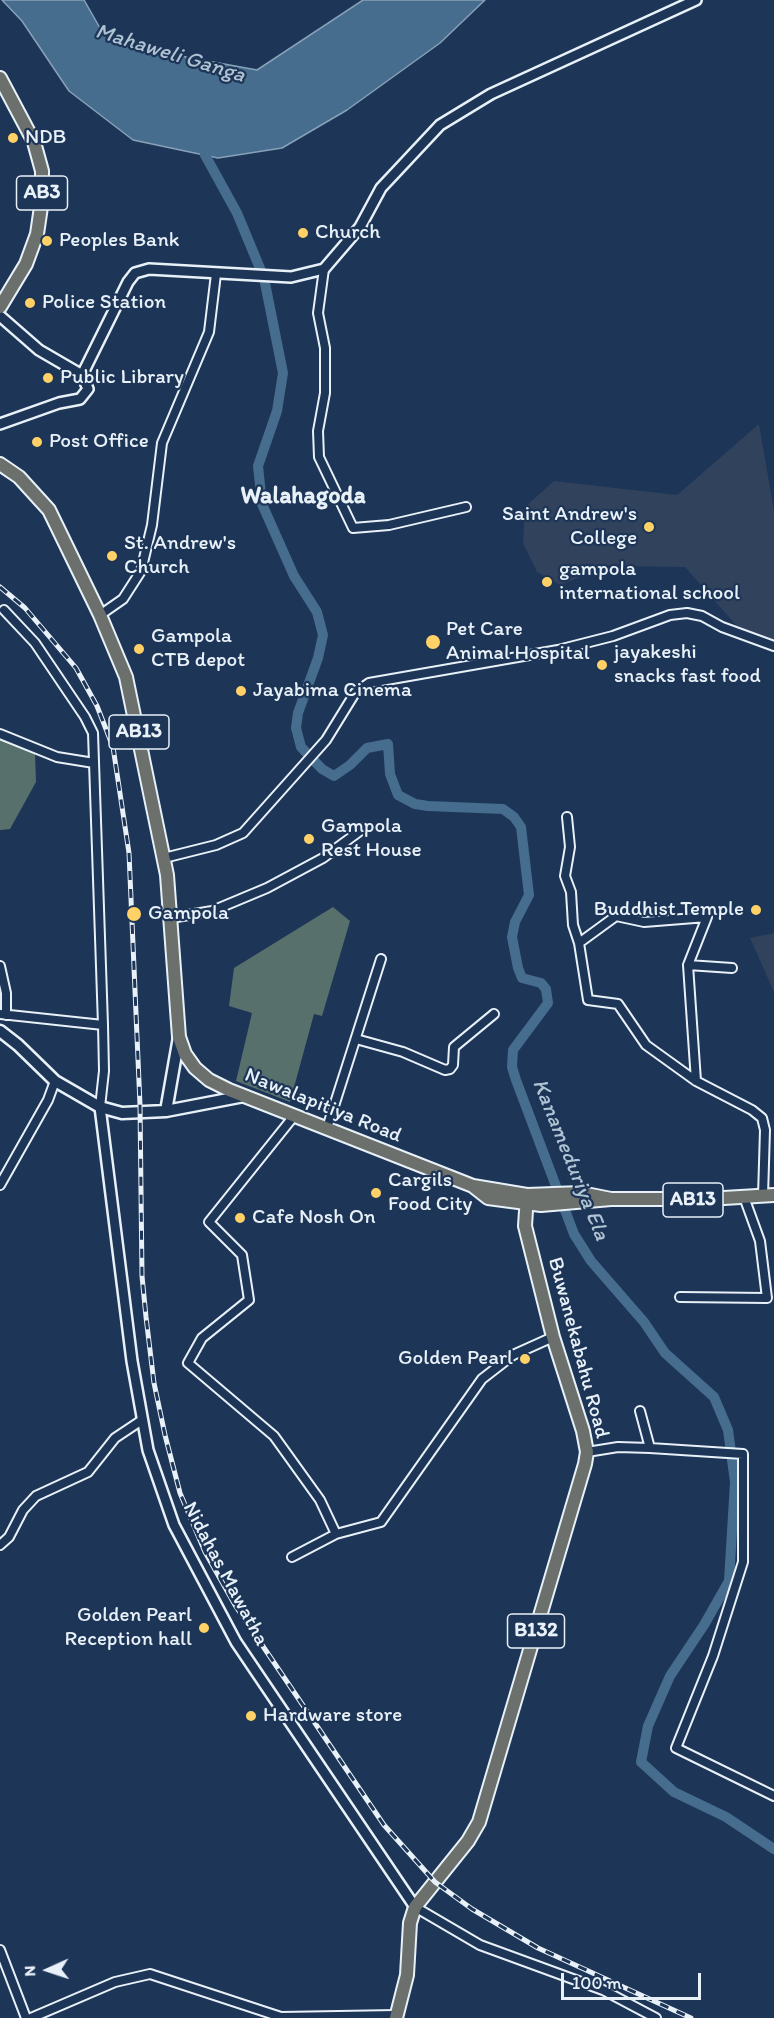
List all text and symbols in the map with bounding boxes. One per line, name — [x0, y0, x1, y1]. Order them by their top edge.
water label: Mahaweli Ganga — [92, 19, 248, 89]
place label: NDB — [25, 125, 66, 151]
marker: NDB — [6, 131, 20, 145]
road number: AB3 — [16, 176, 68, 210]
place label: Church — [315, 220, 380, 246]
marker: Church — [296, 226, 310, 240]
place label: Peoples Bank — [59, 228, 179, 254]
marker: Peoples Bank — [40, 234, 54, 248]
place label: Police Station — [42, 290, 166, 316]
marker: Police Station — [23, 296, 37, 310]
place label: Public Library — [60, 365, 184, 391]
marker: Public Library — [41, 371, 55, 385]
place label: Post Office — [49, 429, 149, 455]
marker: Post Office — [30, 435, 44, 449]
district label: Walahagoda — [240, 483, 366, 511]
place label: Saint Andrew's College — [502, 502, 637, 552]
marker: Saint Andrew's College — [642, 520, 656, 534]
place label: St. Andrew's Church — [124, 531, 236, 581]
marker: St. Andrew's Church — [105, 549, 119, 563]
place label: gampola international school — [559, 557, 740, 607]
marker: gampola international school — [540, 575, 554, 589]
place label: Pet Care Animal Hospital — [446, 617, 590, 667]
place label: Gampola CTB depot — [151, 624, 245, 674]
marker: Pet Care Animal Hospital — [424, 633, 442, 651]
place label: jayakeshi snacks fast food — [614, 640, 761, 690]
marker: Gampola CTB depot — [132, 642, 146, 656]
marker: jayakeshi snacks fast food — [595, 658, 609, 672]
place label: Jayabima Cinema — [253, 678, 412, 704]
marker: Jayabima Cinema — [234, 684, 248, 698]
road number: AB13 — [109, 715, 169, 749]
place label: Gampola Rest House — [321, 814, 422, 864]
marker: Gampola Rest House — [302, 832, 316, 846]
place label: Buddhist Temple — [594, 897, 744, 923]
place label: Gampola — [148, 901, 229, 927]
marker: Buddhist Temple — [749, 903, 763, 917]
marker: Gampola — [125, 905, 143, 923]
street label: Nawalapitiya Road — [241, 1063, 405, 1149]
water label: Kanameduriya Ela — [526, 1075, 614, 1245]
place label: Cargils Food City — [388, 1168, 472, 1218]
road number: AB13 — [663, 1183, 723, 1217]
marker: Cargils Food City — [369, 1186, 383, 1200]
place label: Cafe Nosh On — [252, 1205, 376, 1231]
marker: Cafe Nosh On — [233, 1211, 247, 1225]
street label: Buwanekabahu Road — [542, 1255, 614, 1441]
place label: Golden Pearl — [398, 1346, 513, 1372]
marker: Golden Pearl — [518, 1352, 532, 1366]
street label: Nidahas Mawatha — [176, 1498, 274, 1650]
place label: Golden Pearl Reception hall — [65, 1603, 192, 1653]
road number: B132 — [508, 1614, 564, 1648]
marker: Golden Pearl Reception hall — [197, 1621, 211, 1635]
place label: Hardware store — [263, 1703, 402, 1729]
marker: Hardware store — [244, 1709, 258, 1723]
north arrow — [18, 1940, 78, 2000]
scale bar — [564, 1961, 704, 1999]
text: N — [20, 1965, 39, 1977]
text: 100 m — [572, 1972, 622, 1994]

